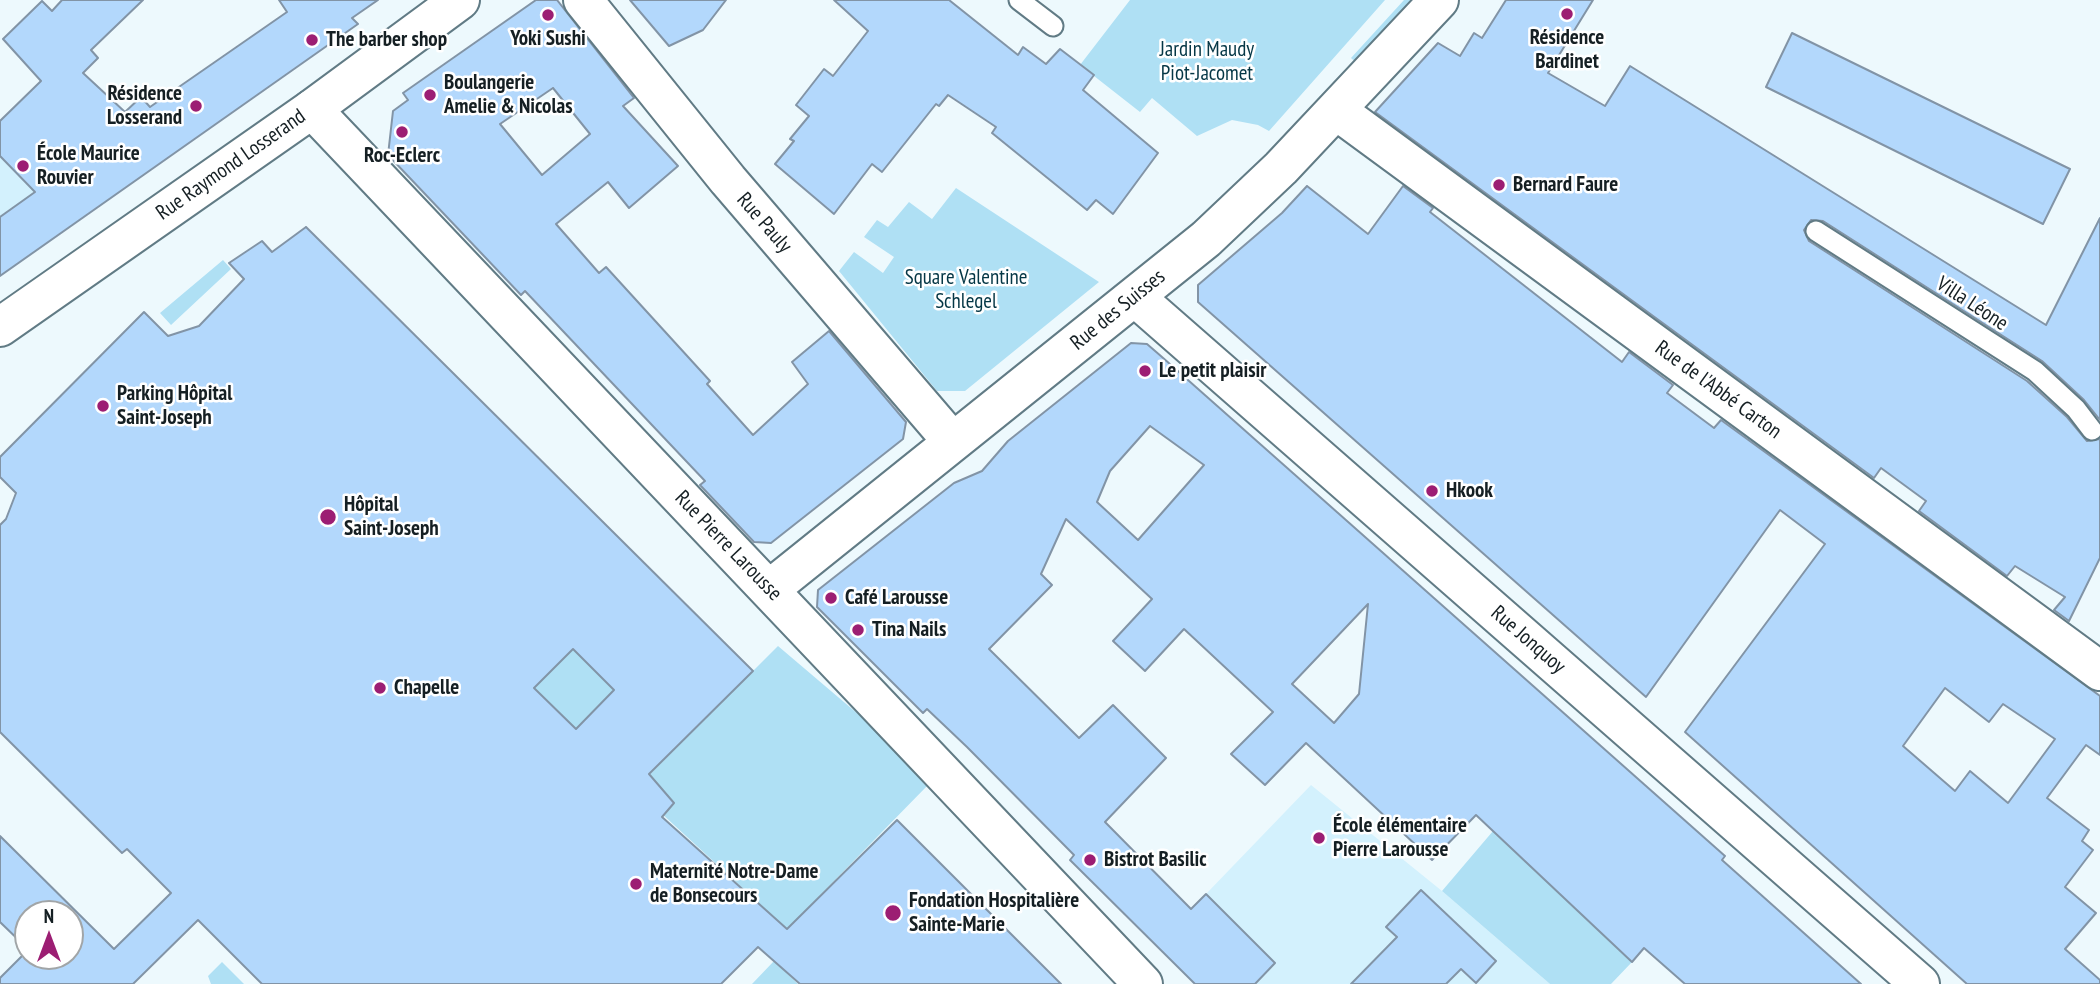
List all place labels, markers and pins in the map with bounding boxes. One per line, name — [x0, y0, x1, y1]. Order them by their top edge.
marker: Résidence Bardinet — [1559, 6, 1575, 22]
marker: Yoki Sushi — [540, 7, 556, 23]
place label: Résidence Bardinet — [1530, 25, 1604, 75]
place label: Yoki Sushi — [510, 26, 586, 52]
place label: The barber shop — [326, 27, 447, 53]
marker: The barber shop — [304, 32, 320, 48]
place label: Boulangerie Amelie & Nicolas — [444, 70, 573, 120]
place label: Résidence Losserand — [107, 81, 182, 131]
marker: Boulangerie Amelie & Nicolas — [422, 87, 438, 103]
marker: Résidence Losserand — [188, 98, 204, 114]
marker: Roc-Eclerc — [394, 124, 410, 140]
place label: École Maurice Rouvier — [37, 141, 140, 191]
place label: Roc-Eclerc — [364, 143, 440, 169]
marker: École Maurice Rouvier — [15, 158, 31, 174]
place label: Bernard Faure — [1513, 172, 1618, 198]
marker: Bernard Faure — [1491, 177, 1507, 193]
place label: Le petit plaisir — [1159, 358, 1266, 384]
marker: Le petit plaisir — [1137, 363, 1153, 379]
place label: Parking Hôpital Saint-Joseph — [117, 381, 232, 431]
marker: Parking Hôpital Saint-Joseph — [95, 398, 111, 414]
place label: Hkook — [1446, 478, 1493, 504]
marker: Hkook — [1424, 483, 1440, 499]
place label: Hôpital Saint-Joseph — [344, 492, 439, 542]
marker: Hôpital Saint-Joseph — [318, 507, 338, 527]
place label: Café Larousse — [845, 585, 948, 611]
marker: Café Larousse — [823, 590, 839, 606]
place label: Tina Nails — [872, 617, 946, 643]
marker: Tina Nails — [850, 622, 866, 638]
place label: Chapelle — [394, 675, 459, 701]
marker: Chapelle — [372, 680, 388, 696]
place label: École élémentaire Pierre Larousse — [1333, 813, 1467, 863]
marker: École élémentaire Pierre Larousse — [1311, 830, 1327, 846]
place label: Bistrot Basilic — [1104, 847, 1207, 873]
marker: Bistrot Basilic — [1082, 852, 1098, 868]
place label: Maternité Notre-Dame de Bonsecours — [650, 859, 818, 909]
marker: Maternité Notre-Dame de Bonsecours — [628, 876, 644, 892]
place label: Fondation Hospitalière Sainte-Marie — [909, 888, 1079, 938]
marker: Fondation Hospitalière Sainte-Marie — [883, 903, 903, 923]

